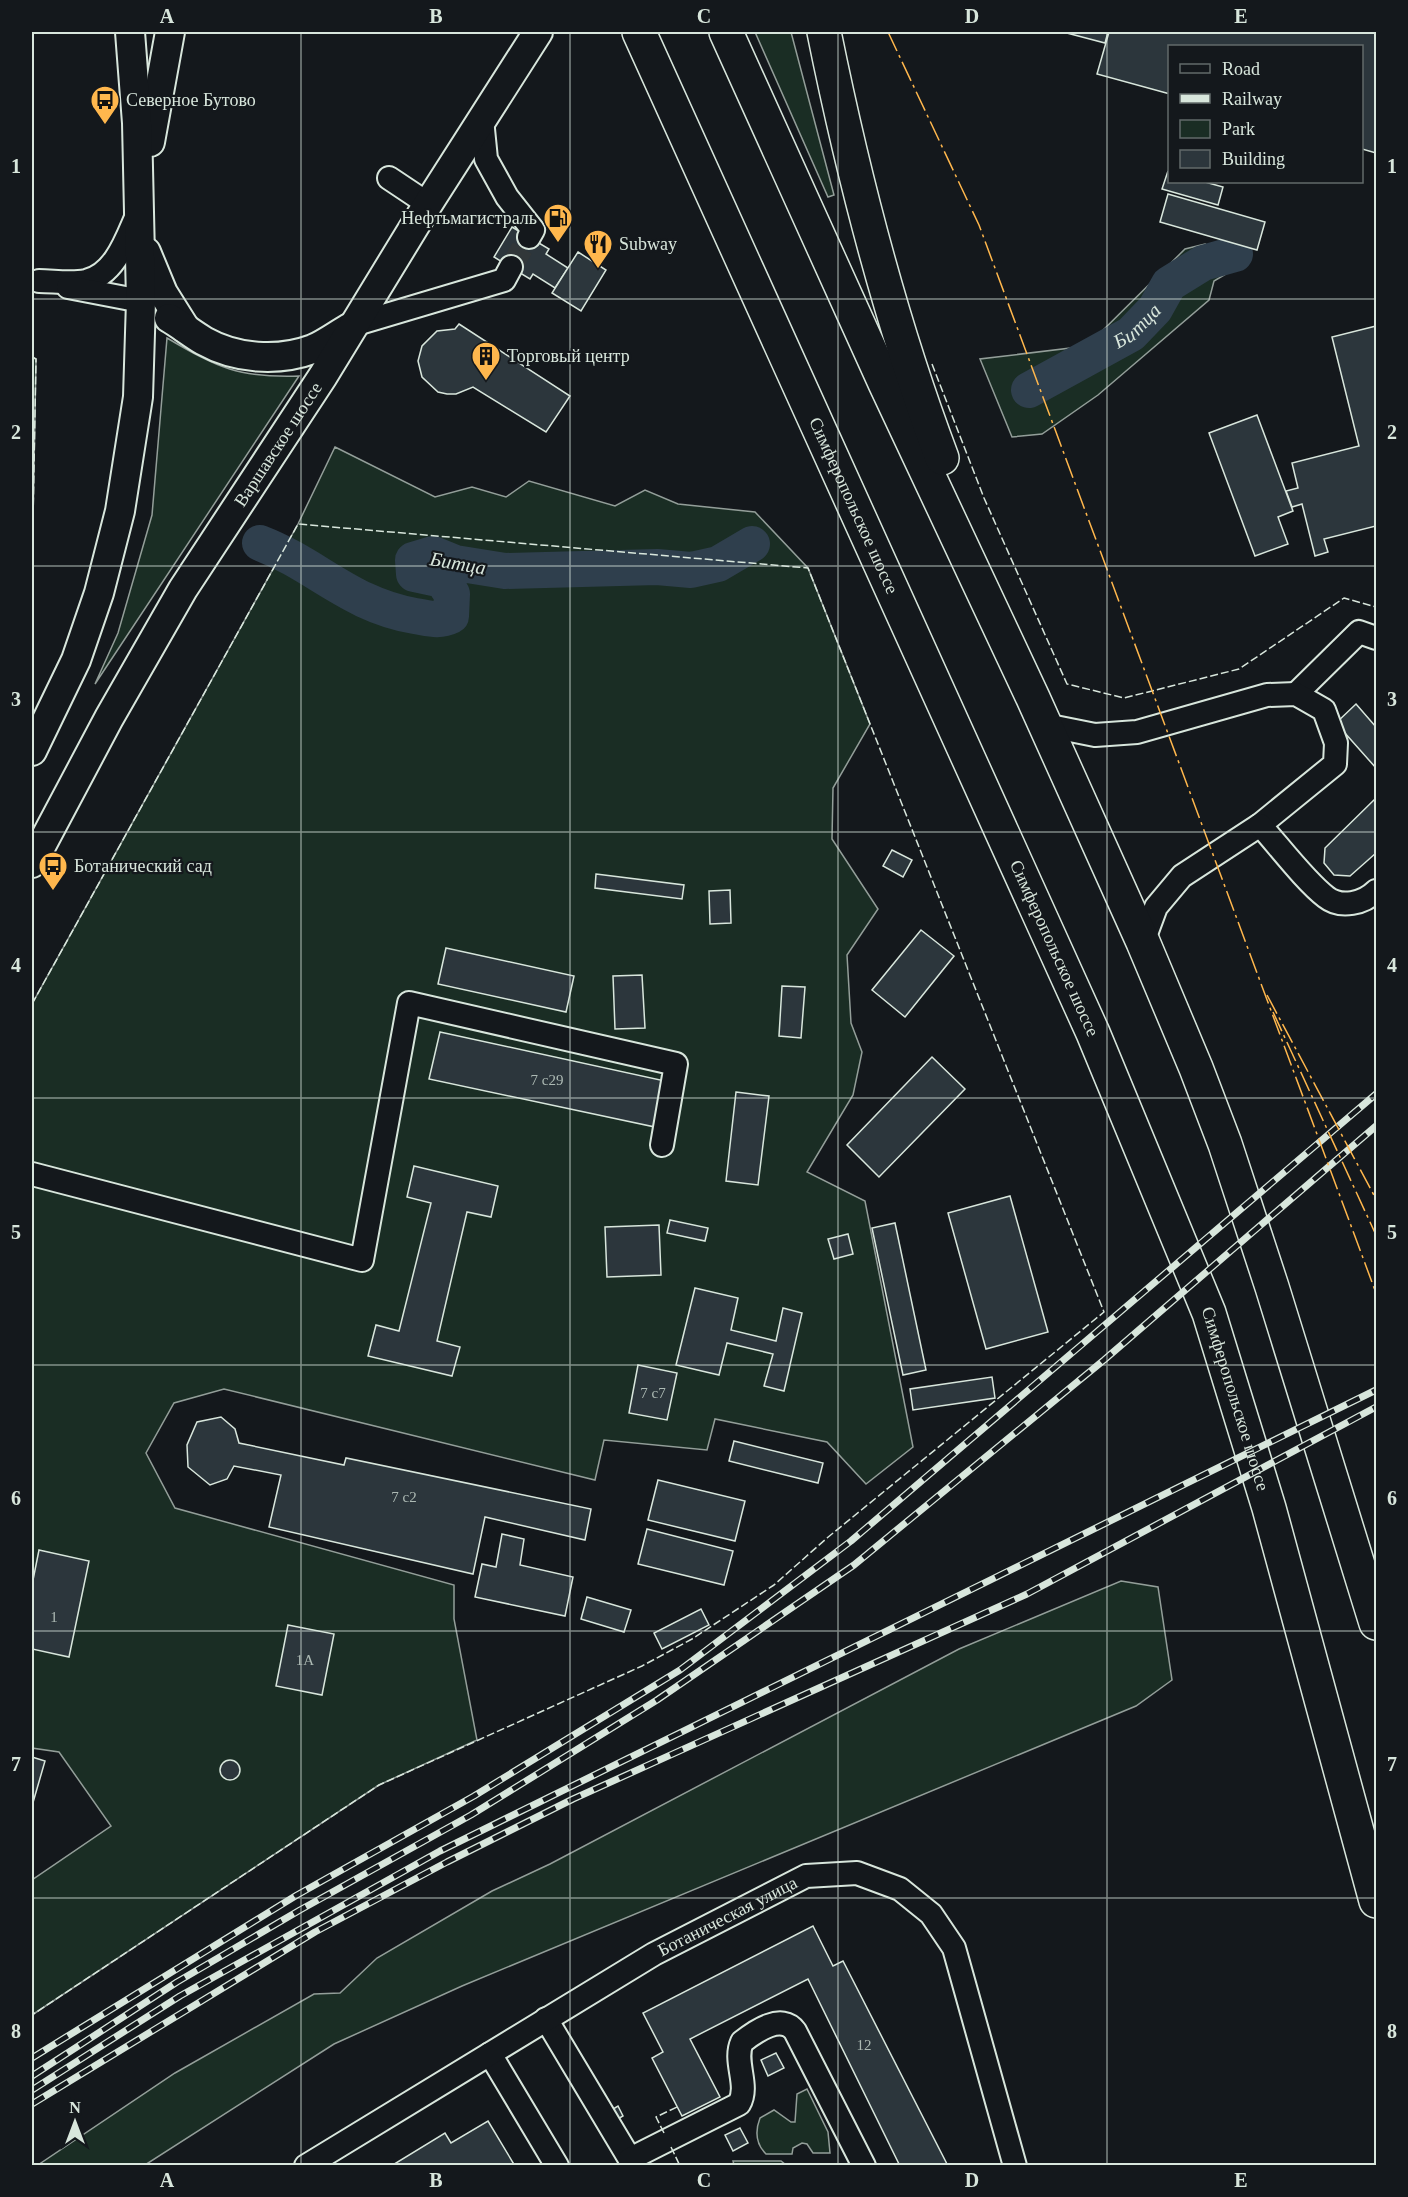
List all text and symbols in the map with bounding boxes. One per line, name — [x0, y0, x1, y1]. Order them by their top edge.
text: A — [160, 5, 175, 27]
text: B — [429, 5, 443, 27]
text: C — [697, 5, 711, 27]
text: D — [965, 5, 979, 27]
text: E — [1234, 5, 1248, 27]
legend — [1168, 45, 1363, 183]
text: Road — [1222, 59, 1260, 79]
bus stop icon: Северное Бутово — [89, 84, 121, 126]
text: Railway — [1222, 89, 1282, 109]
place label: Северное Бутово — [126, 90, 256, 110]
text: Park — [1222, 119, 1255, 139]
text: Building — [1222, 149, 1285, 169]
text: 1 — [11, 155, 21, 177]
text: 1 — [1387, 155, 1397, 177]
fuel station icon: Нефтьмагистраль — [542, 202, 574, 244]
place label: Нефтьмагистраль — [401, 208, 537, 228]
restaurant icon: Subway — [582, 228, 614, 270]
place label: Subway — [619, 234, 677, 254]
water label: Битца — [1109, 299, 1165, 353]
building icon: Торговый центр — [470, 340, 502, 382]
place label: Торговый центр — [507, 346, 630, 366]
street label: Варшавское шоссе — [230, 379, 326, 510]
street label: Симферопольское шоссе — [805, 414, 902, 597]
text: 2 — [11, 421, 21, 443]
text: 2 — [1387, 421, 1397, 443]
water label: Битца — [427, 547, 488, 580]
text: 3 — [11, 688, 21, 710]
text: 3 — [1387, 688, 1397, 710]
bus stop icon: Ботанический сад — [37, 850, 69, 892]
place label: Ботанический сад — [74, 856, 212, 876]
street label: Симферопольское шоссе — [1006, 857, 1103, 1039]
text: 4 — [11, 954, 21, 976]
text: 4 — [1387, 954, 1397, 976]
house number: 7 с29 — [531, 1072, 563, 1088]
text: 5 — [11, 1221, 21, 1243]
text: 5 — [1387, 1221, 1397, 1243]
street label: Симферопольское шоссе — [1198, 1304, 1273, 1493]
house number: 7 с7 — [640, 1385, 666, 1401]
text: 6 — [11, 1487, 21, 1509]
text: 6 — [1387, 1487, 1397, 1509]
house number: 7 с2 — [391, 1489, 417, 1505]
house number: 1 — [50, 1609, 58, 1625]
house number: 1А — [296, 1652, 314, 1668]
text: 7 — [11, 1753, 21, 1775]
text: 7 — [1387, 1753, 1397, 1775]
street label: Ботаническая улица — [654, 1872, 800, 1960]
text: 8 — [11, 2020, 21, 2042]
text: 8 — [1387, 2020, 1397, 2042]
house number: 12 — [857, 2037, 872, 2053]
north arrow — [45, 2092, 105, 2152]
text: N — [69, 2099, 81, 2116]
text: A — [160, 2169, 175, 2191]
text: B — [429, 2169, 443, 2191]
text: C — [697, 2169, 711, 2191]
text: D — [965, 2169, 979, 2191]
text: E — [1234, 2169, 1248, 2191]

